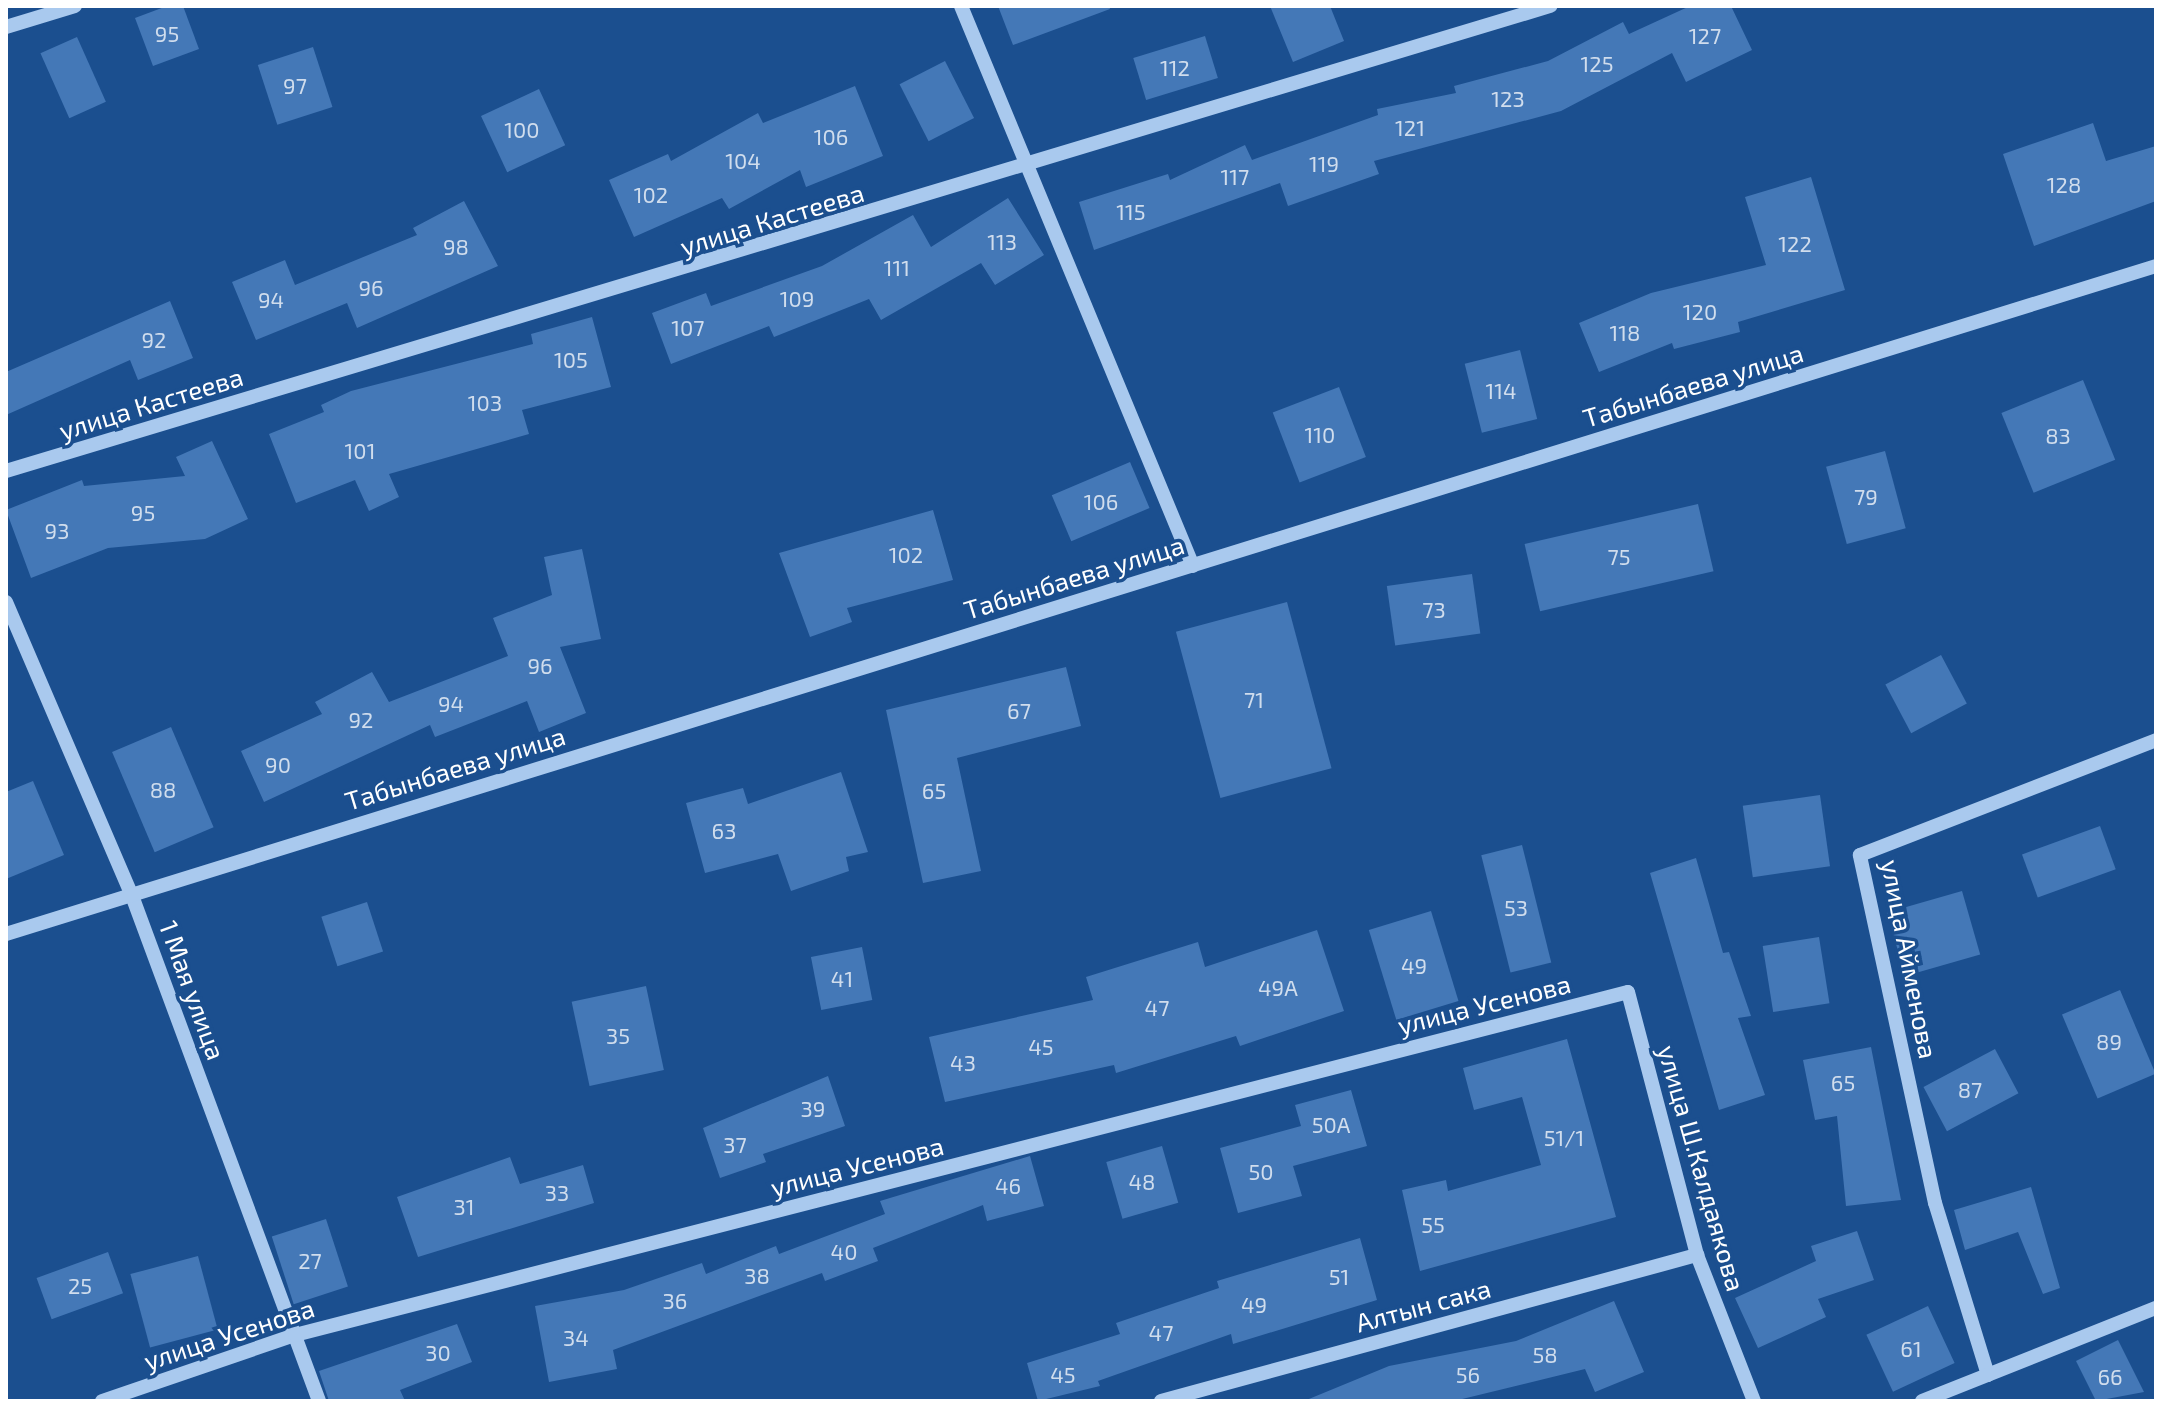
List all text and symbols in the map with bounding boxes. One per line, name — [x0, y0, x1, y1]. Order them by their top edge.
house number: 95 — [155, 21, 179, 47]
house number: 127 — [1689, 23, 1721, 49]
house number: 125 — [1581, 51, 1613, 77]
house number: 112 — [1160, 55, 1190, 81]
house number: 97 — [283, 73, 307, 99]
house number: 123 — [1491, 86, 1525, 112]
house number: 121 — [1395, 115, 1425, 141]
house number: 100 — [504, 117, 540, 143]
house number: 106 — [814, 124, 848, 150]
house number: 104 — [725, 148, 761, 174]
house number: 119 — [1309, 151, 1339, 177]
house number: 117 — [1221, 164, 1249, 190]
house number: 128 — [2047, 172, 2081, 198]
street label: улица Кастеева — [676, 176, 868, 262]
house number: 102 — [634, 182, 668, 208]
house number: 115 — [1116, 199, 1146, 225]
house number: 113 — [987, 229, 1017, 255]
house number: 122 — [1778, 231, 1812, 257]
house number: 98 — [443, 234, 469, 260]
house number: 111 — [884, 255, 910, 281]
house number: 96 — [358, 275, 384, 301]
house number: 109 — [780, 286, 814, 312]
house number: 94 — [258, 287, 284, 313]
house number: 120 — [1683, 299, 1717, 325]
house number: 107 — [671, 315, 705, 341]
house number: 118 — [1610, 320, 1640, 346]
house number: 92 — [142, 327, 166, 353]
street label: Табынбаева улица — [1579, 337, 1807, 433]
house number: 105 — [554, 347, 588, 373]
street label: улица Кастеева — [55, 360, 247, 446]
house number: 114 — [1485, 378, 1517, 404]
house number: 103 — [468, 390, 502, 416]
house number: 110 — [1305, 422, 1335, 448]
house number: 83 — [2045, 423, 2071, 449]
house number: 101 — [345, 438, 375, 464]
house number: 79 — [1854, 484, 1878, 510]
house number: 106 — [1084, 489, 1118, 515]
house number: 95 — [131, 500, 155, 526]
house number: 93 — [45, 518, 69, 544]
street label: Табынбаева улица — [960, 529, 1188, 625]
house number: 102 — [889, 542, 923, 568]
house number: 75 — [1607, 544, 1631, 570]
house number: 73 — [1422, 597, 1446, 623]
house number: 96 — [527, 653, 553, 679]
house number: 71 — [1244, 687, 1264, 713]
house number: 94 — [438, 691, 464, 717]
house number: 67 — [1007, 698, 1031, 724]
house number: 92 — [349, 707, 373, 733]
street label: Табынбаева улица — [341, 720, 569, 816]
house number: 90 — [265, 752, 291, 778]
house number: 88 — [150, 777, 176, 803]
house number: 65 — [922, 778, 946, 804]
house number: 63 — [712, 818, 736, 844]
street label: улица Айменова — [1875, 857, 1945, 1061]
house number: 53 — [1504, 895, 1528, 921]
street label: 1 Мая улица — [153, 916, 233, 1064]
house number: 49 — [1401, 953, 1427, 979]
house number: 41 — [831, 966, 853, 992]
street label: улица Усенова — [1394, 967, 1574, 1041]
house number: 49А — [1258, 975, 1298, 1001]
house number: 47 — [1145, 995, 1169, 1021]
house number: 35 — [606, 1023, 630, 1049]
house number: 89 — [2096, 1029, 2122, 1055]
house number: 45 — [1028, 1034, 1054, 1060]
street label: улица Ш.Калдаякова — [1652, 1041, 1752, 1295]
house number: 43 — [950, 1050, 976, 1076]
house number: 65 — [1831, 1070, 1855, 1096]
house number: 87 — [1958, 1077, 1982, 1103]
house number: 39 — [801, 1096, 825, 1122]
house number: 50А — [1312, 1112, 1350, 1138]
house number: 51/1 — [1544, 1125, 1584, 1151]
street label: улица Усенова — [767, 1129, 947, 1203]
house number: 37 — [723, 1132, 747, 1158]
house number: 50 — [1248, 1159, 1274, 1185]
house number: 48 — [1129, 1169, 1155, 1195]
house number: 46 — [995, 1173, 1021, 1199]
house number: 33 — [545, 1180, 569, 1206]
house number: 31 — [454, 1194, 474, 1220]
house number: 55 — [1421, 1212, 1445, 1238]
house number: 40 — [831, 1239, 857, 1265]
house number: 27 — [298, 1248, 322, 1274]
house number: 38 — [744, 1263, 770, 1289]
house number: 51 — [1329, 1264, 1349, 1290]
street label: Алтын сака — [1352, 1272, 1494, 1338]
house number: 25 — [68, 1273, 92, 1299]
house number: 36 — [663, 1288, 687, 1314]
street label: улица Усенова — [140, 1292, 318, 1376]
house number: 49 — [1241, 1292, 1267, 1318]
house number: 47 — [1149, 1320, 1173, 1346]
house number: 34 — [563, 1325, 589, 1351]
house number: 61 — [1900, 1336, 1922, 1362]
house number: 30 — [425, 1340, 451, 1366]
house number: 58 — [1532, 1342, 1558, 1368]
house number: 45 — [1050, 1362, 1076, 1388]
house number: 56 — [1456, 1362, 1480, 1388]
house number: 66 — [2097, 1364, 2123, 1390]

